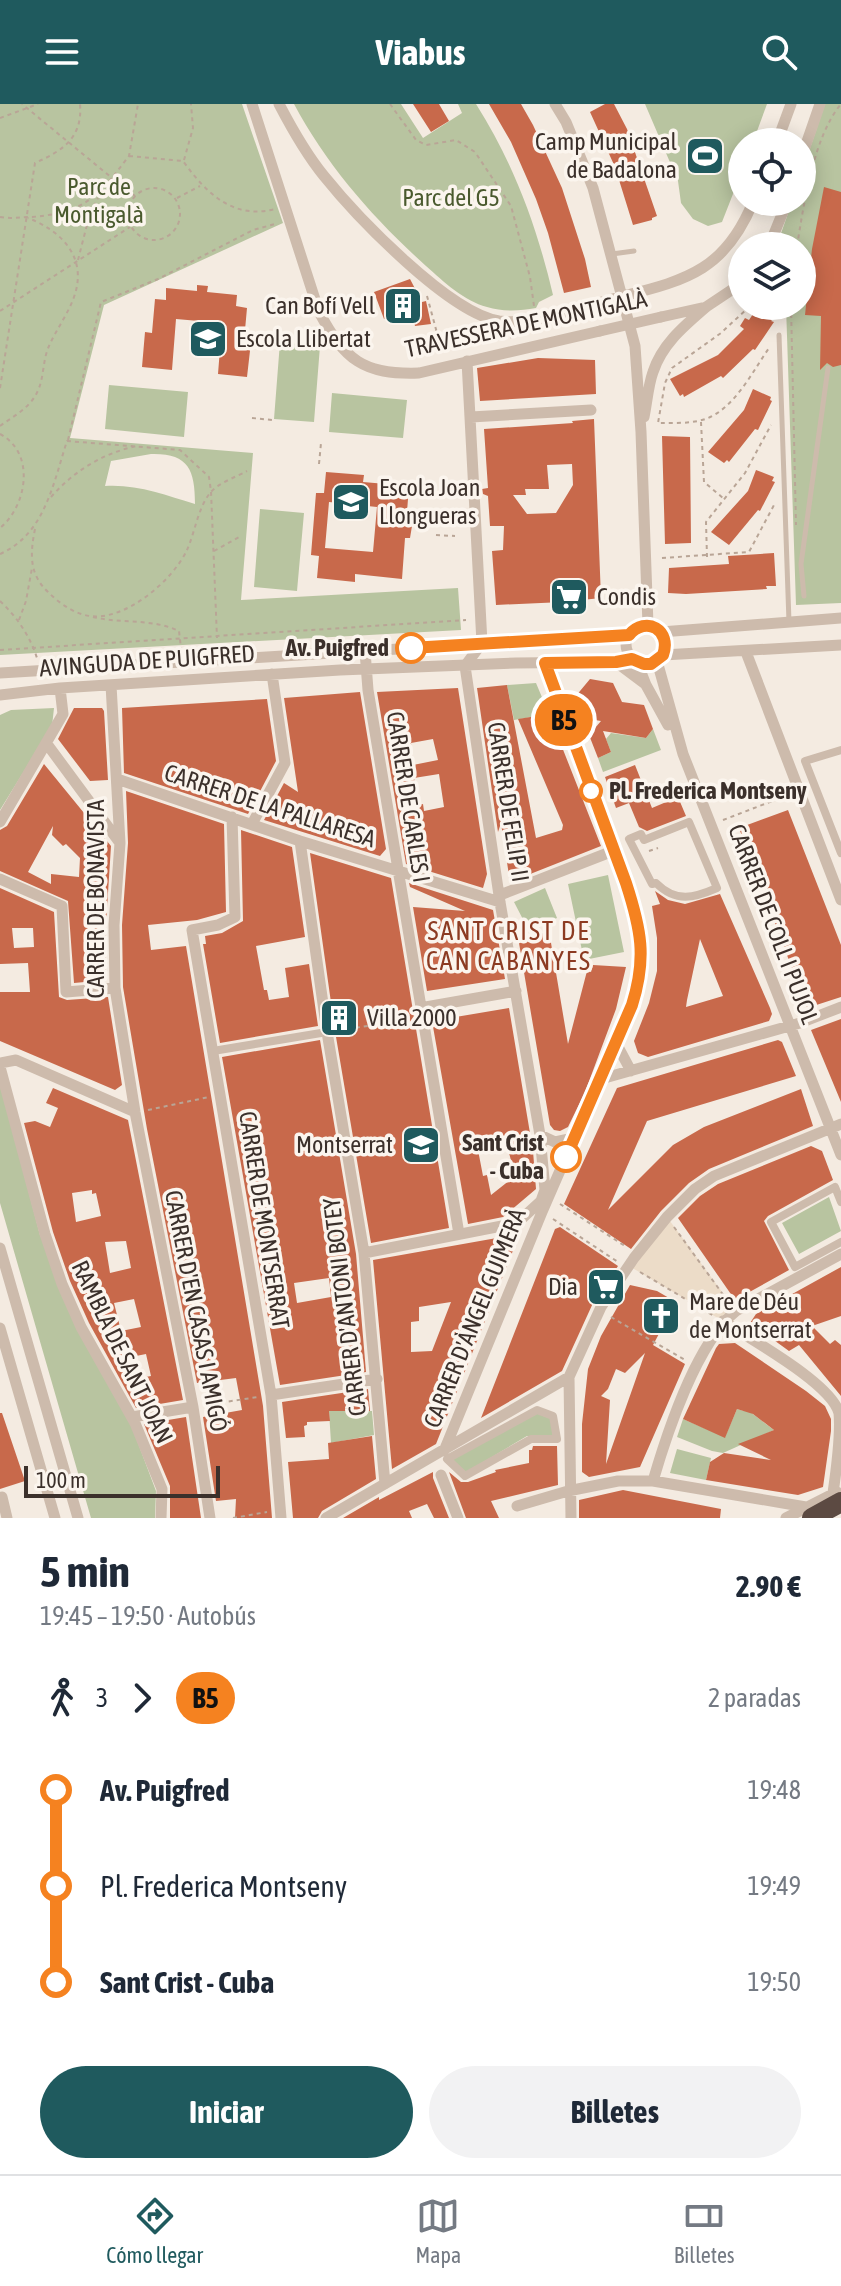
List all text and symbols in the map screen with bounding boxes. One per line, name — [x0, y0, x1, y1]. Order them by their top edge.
icon: menu — [40, 30, 84, 74]
icon: search — [757, 30, 801, 74]
text: Viabus — [376, 31, 465, 73]
place label: Camp Municipal de Badalona — [535, 128, 678, 183]
map controls — [728, 128, 816, 320]
button: locate — [728, 128, 816, 216]
sports icon: Camp Municipal de Badalona — [684, 135, 726, 177]
park label: Parc de Montigalà — [54, 173, 144, 228]
park label: Parc del G5 — [402, 184, 500, 211]
button: layers — [728, 232, 816, 320]
building icon: Can Bofí Vell — [382, 285, 424, 327]
street label: TRAVESSERA DE MONTIGALÀ — [402, 285, 650, 362]
place label: Can Bofí Vell — [265, 292, 376, 319]
school or university icon: Escola Llibertat — [187, 318, 229, 360]
place label: Escola Llibertat — [236, 325, 371, 352]
place label: Escola Joan Llongueras — [379, 474, 480, 529]
school or university icon: Escola Joan Llongueras — [330, 481, 372, 523]
supermarket icon: Condis — [548, 576, 590, 618]
place label: Condis — [597, 583, 656, 610]
marker: Av. Puigfred — [396, 633, 426, 663]
place label: Av. Puigfred — [284, 634, 389, 661]
street label: AVINGUDA DE PUIGFRED — [38, 640, 256, 681]
line badge: B5 — [528, 694, 600, 746]
text: B5 — [551, 704, 577, 736]
street label: CARRER DE CARLES I — [382, 710, 435, 884]
street label: CARRER DE FELIP II — [483, 720, 534, 884]
street label: CARRER DE LA PALLARESA — [161, 759, 379, 852]
place label: Pl. Frederica Montseny — [609, 777, 807, 804]
marker: Pl. Frederica Montseny — [580, 780, 602, 802]
street label: CARRER DE BONAVISTA — [82, 799, 109, 999]
street label: CARRER DE COLL I PUJOL — [723, 820, 824, 1028]
district label: SANT CRIST DE CAN CABANYES — [426, 916, 592, 976]
building icon: Villa 2000 — [318, 997, 360, 1039]
place label: Villa 2000 — [367, 1004, 457, 1031]
street label: CARRER DE MONTSERRAT — [234, 1109, 295, 1331]
school or university icon: Montserrat — [400, 1124, 442, 1166]
place label: Sant Crist - Cuba — [462, 1129, 544, 1184]
place label: Montserrat — [296, 1131, 393, 1158]
marker: Sant Crist - Cuba — [551, 1142, 581, 1172]
street label: CARRER D'EN CASAS I AMIGÓ — [160, 1188, 233, 1434]
street label: CARRER D'ANTONI BOTEY — [318, 1196, 371, 1418]
street label: CARRER D'ÀNGEL GUIMERÀ — [418, 1204, 531, 1431]
street label: RAMBLA DE SANT JOAN — [66, 1256, 178, 1448]
supermarket icon: Dia — [585, 1266, 627, 1308]
place label: Dia — [548, 1273, 578, 1300]
place label: Mare de Déu de Montserrat — [689, 1288, 812, 1343]
church icon: Mare de Déu de Montserrat — [640, 1295, 682, 1337]
scale bar — [24, 1462, 220, 1498]
text: 100 m — [36, 1467, 86, 1493]
text: 5 min — [40, 1546, 130, 1596]
text: 2.90 € — [736, 1569, 801, 1603]
text: 19:45 – 19:50 · Autobús — [40, 1601, 256, 1631]
icon: walk — [40, 1676, 84, 1720]
icon: forward — [120, 1676, 164, 1720]
text: B5 — [192, 1682, 219, 1714]
text: 3 — [96, 1683, 108, 1713]
text: 2 paradas — [708, 1683, 801, 1713]
text: Av. Puigfred — [100, 1773, 229, 1807]
text: 19:48 — [747, 1775, 801, 1805]
text: Pl. Frederica Montseny — [100, 1869, 347, 1903]
text: 19:49 — [747, 1871, 801, 1901]
text: Sant Crist - Cuba — [100, 1965, 274, 1999]
text: 19:50 — [747, 1967, 801, 1997]
button: Iniciar — [40, 2066, 413, 2158]
button: Billetes — [429, 2066, 801, 2158]
tab: Cómo llegar — [106, 2194, 203, 2268]
tab: Mapa — [416, 2194, 461, 2268]
tab: Billetes — [674, 2194, 735, 2268]

